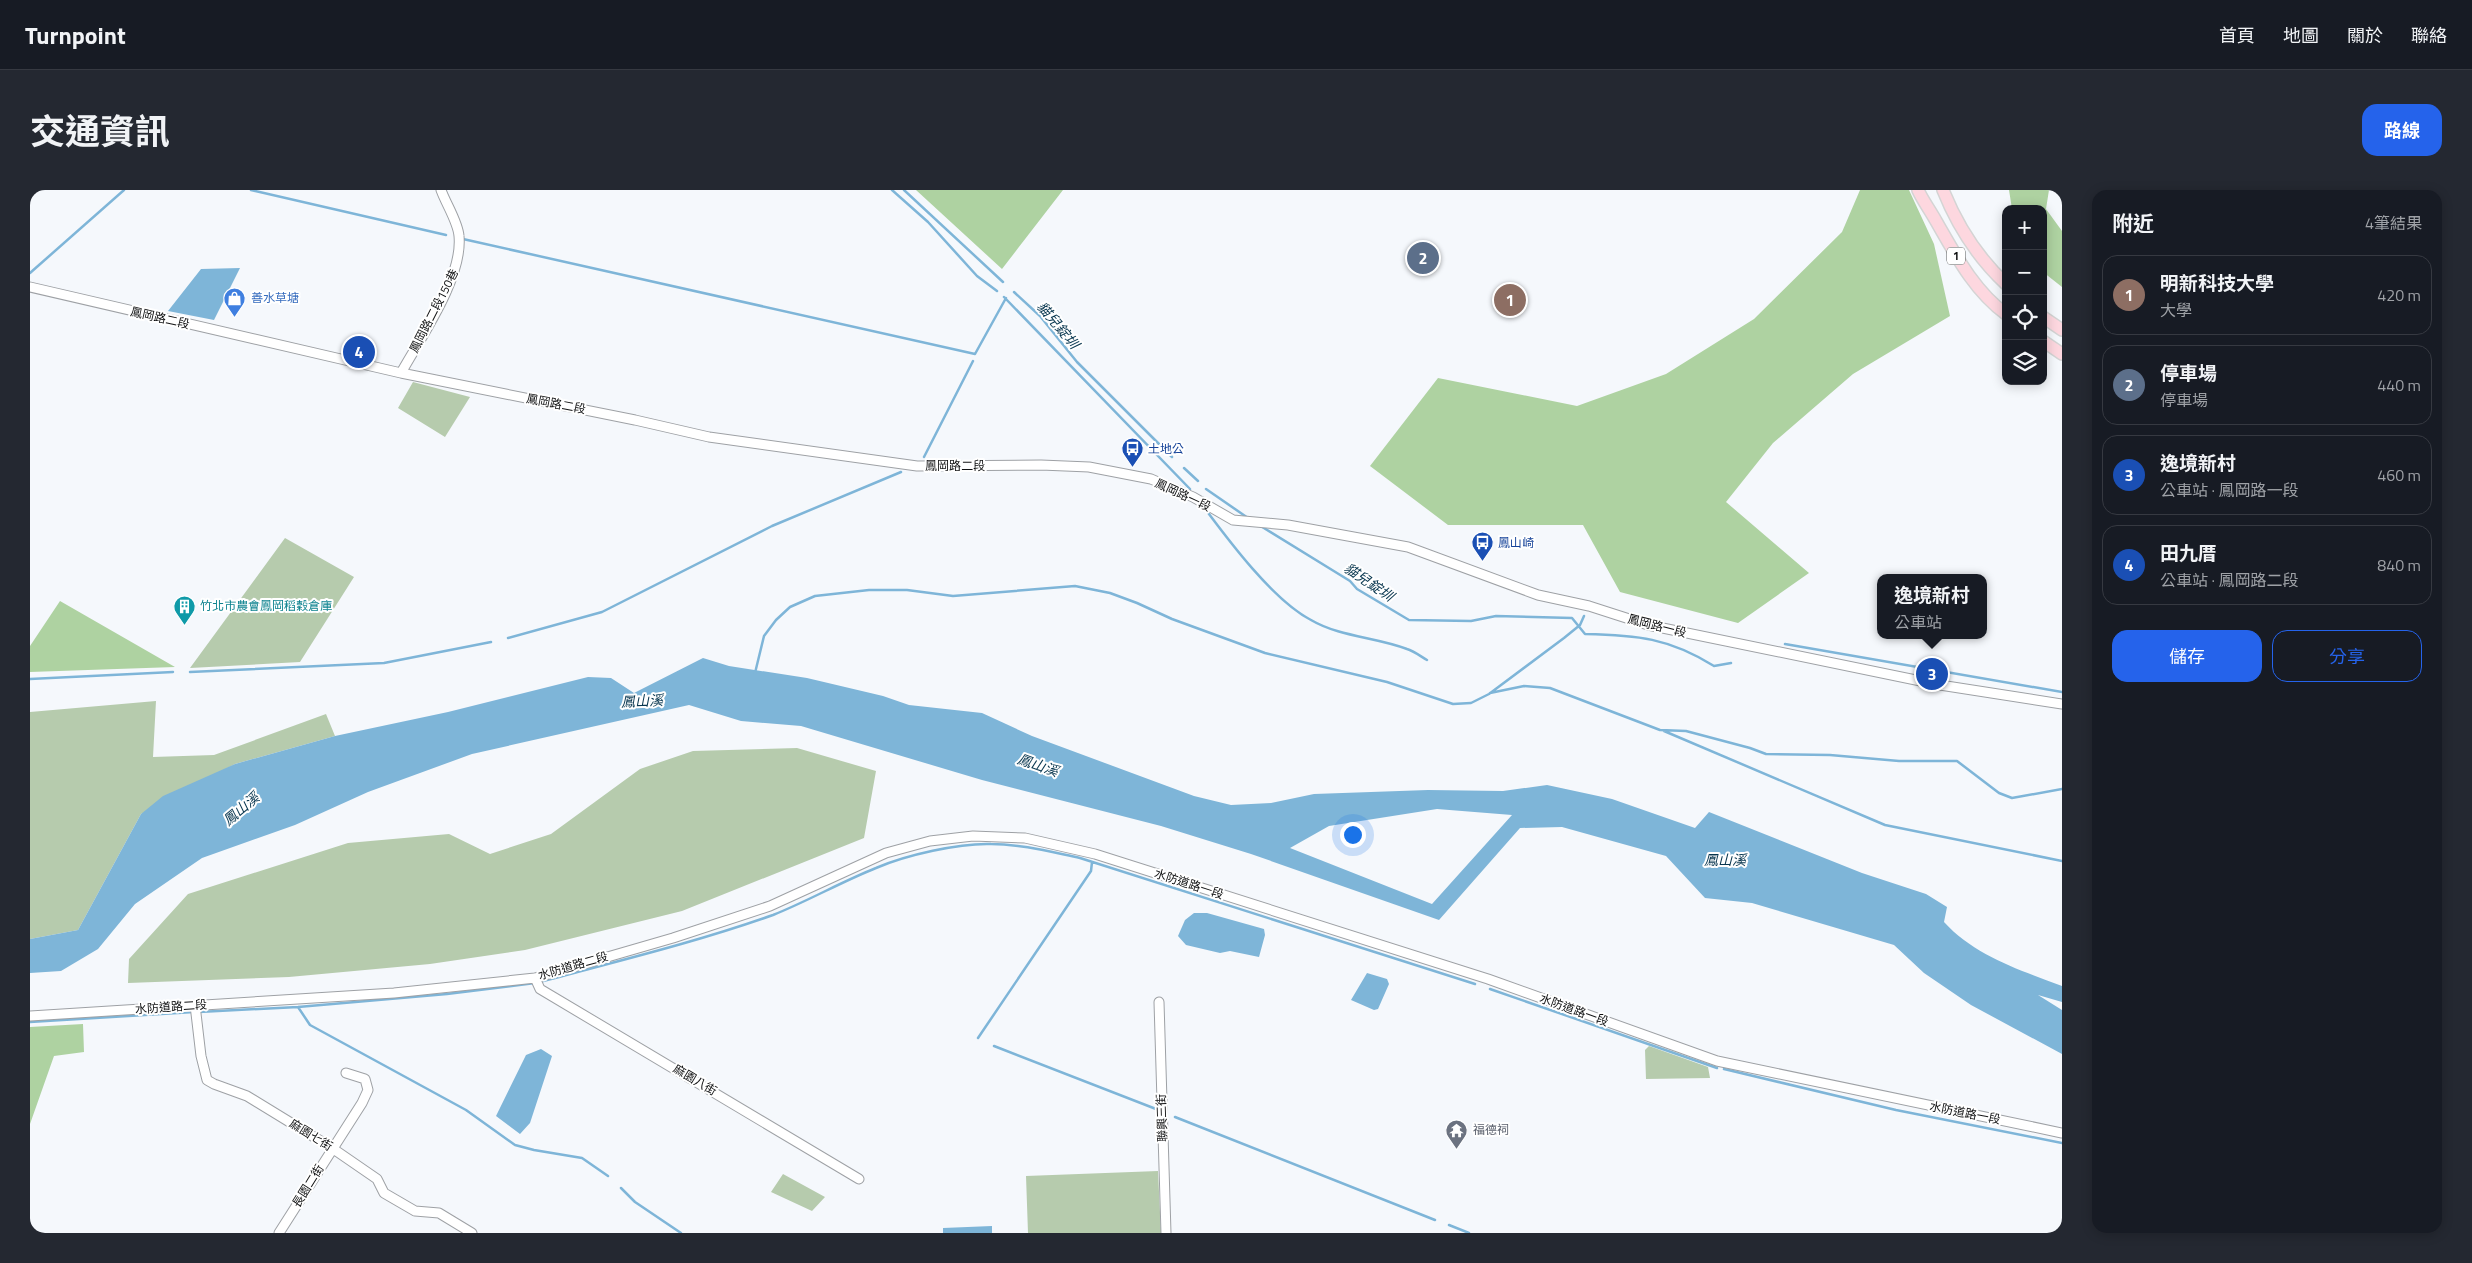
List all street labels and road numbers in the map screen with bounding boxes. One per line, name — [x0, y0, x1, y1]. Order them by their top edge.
road number: 1 — [1947, 248, 1965, 264]
street label: 鳳岡路二段150巷 — [404, 265, 463, 356]
street label: 鳳岡路二段 — [129, 302, 191, 334]
street label: 鳳岡路二段 — [525, 388, 587, 419]
street label: 鳳岡路二段 — [925, 456, 985, 475]
street label: 鳳岡路一段 — [1152, 473, 1214, 516]
street label: 鳳岡路一段 — [1626, 609, 1689, 642]
street label: 水防道路一段 — [1152, 863, 1226, 904]
street label: 水防道路二段 — [536, 946, 610, 985]
street label: 水防道路一段 — [1537, 988, 1611, 1031]
street label: 水防道路二段 — [134, 995, 208, 1018]
street label: 麻園八街 — [670, 1059, 721, 1100]
street label: 聯興三街 — [1151, 1094, 1172, 1142]
street label: 水防道路一段 — [1928, 1096, 2002, 1129]
street label: 麻園七街 — [286, 1114, 337, 1155]
street label: 長園二街 — [287, 1160, 328, 1211]

